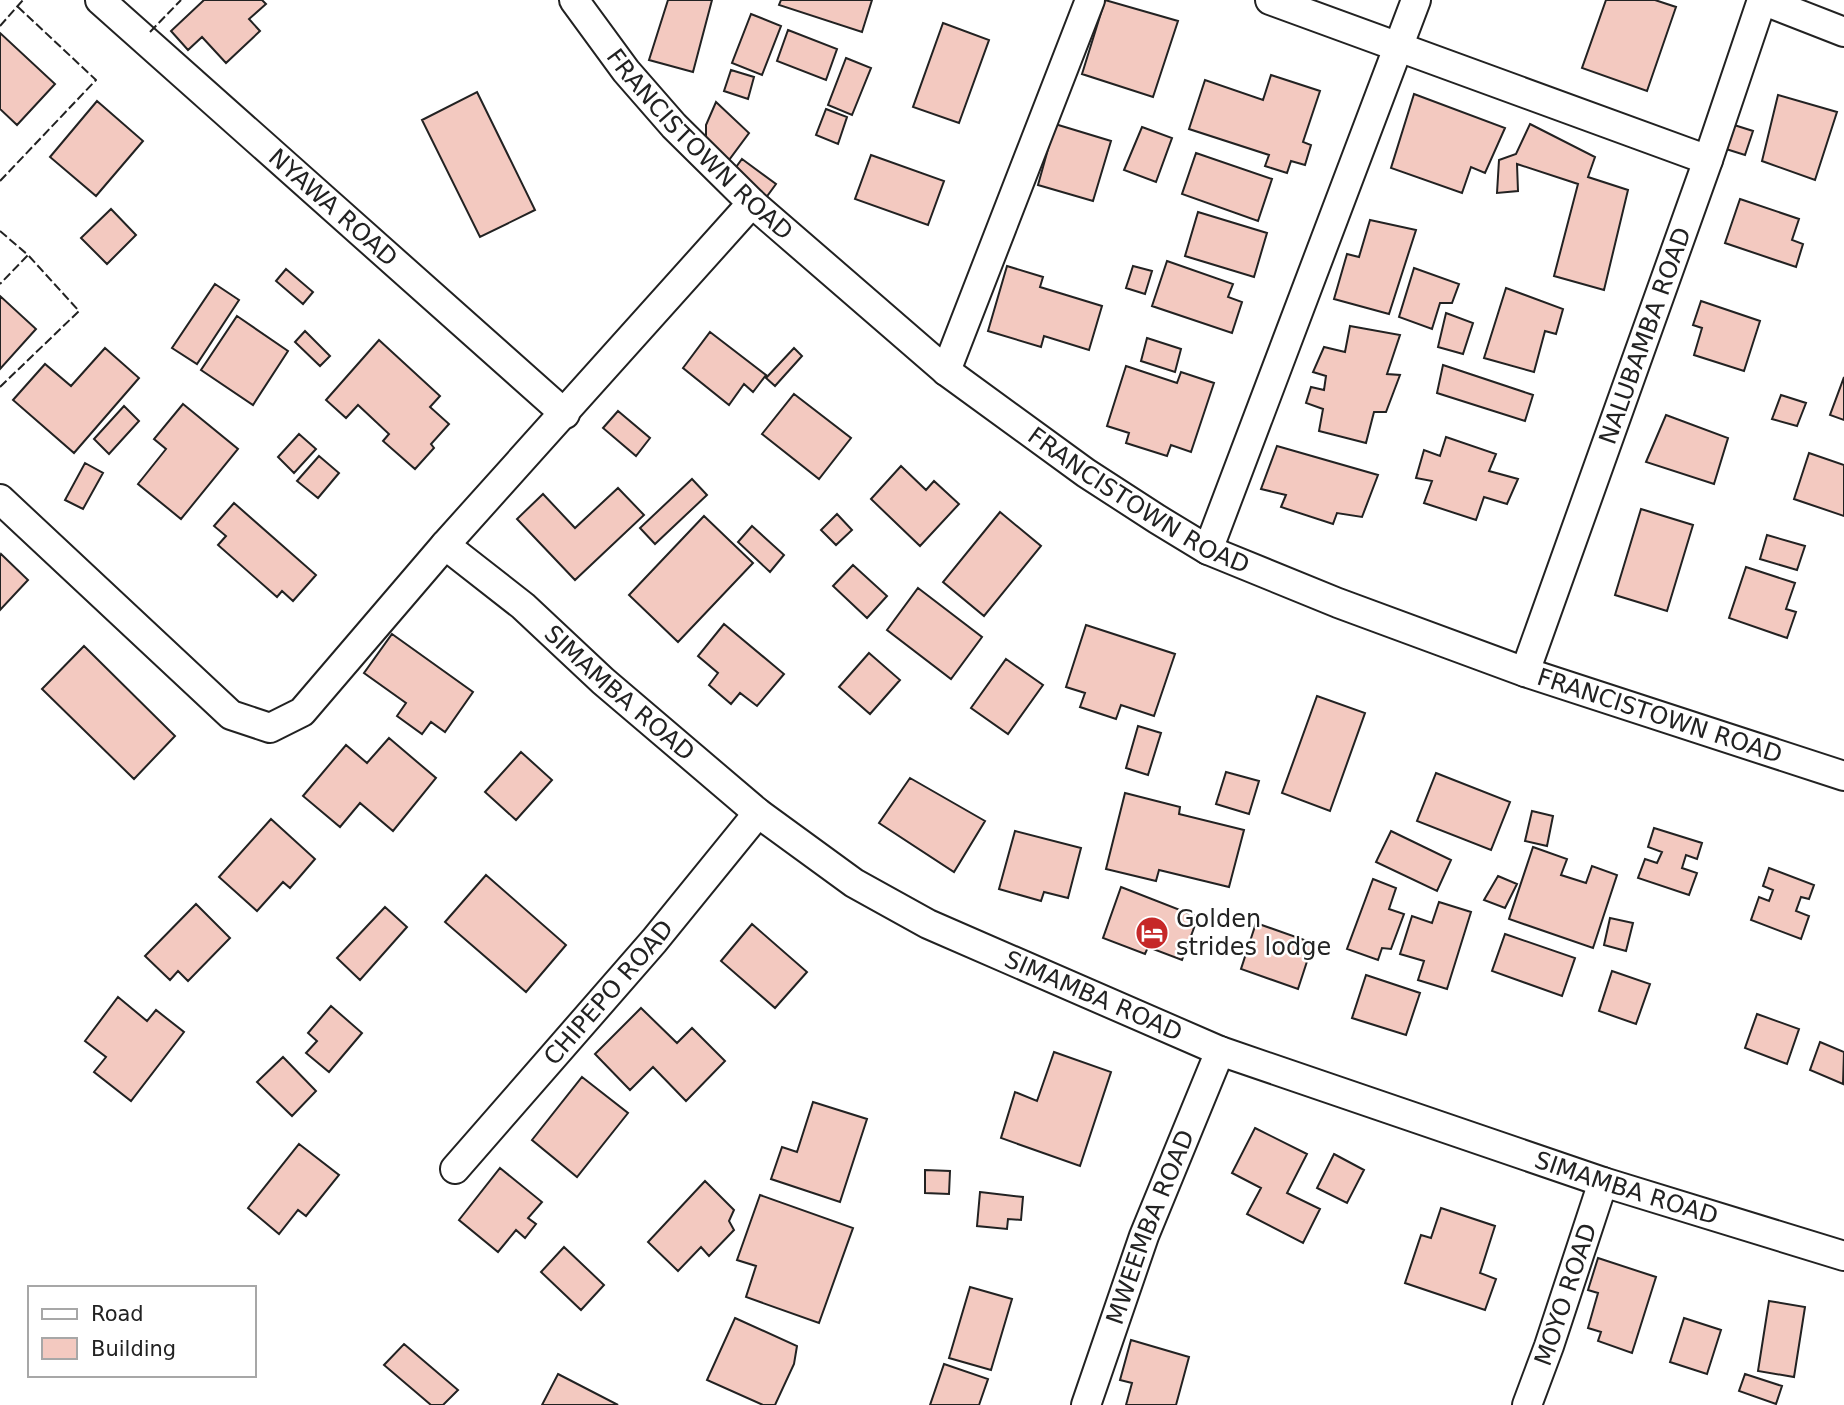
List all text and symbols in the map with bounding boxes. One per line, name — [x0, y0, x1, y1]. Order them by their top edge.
street label: FRANCISTOWN ROAD — [601, 43, 798, 246]
street label: NYAWA ROAD — [263, 143, 403, 272]
street label: NALUBAMBA ROAD — [1594, 224, 1697, 448]
street label: FRANCISTOWN ROAD — [1022, 421, 1253, 579]
street label: SIMAMBA ROAD — [539, 619, 700, 767]
street label: FRANCISTOWN ROAD — [1534, 663, 1786, 769]
place label: Golden strides lodge — [1176, 905, 1331, 961]
hotel icon: Golden strides lodge — [1133, 914, 1171, 952]
street label: CHIPEPO ROAD — [538, 915, 679, 1071]
street label: SIMAMBA ROAD — [1000, 945, 1186, 1047]
street label: MWEEMBA ROAD — [1101, 1126, 1200, 1328]
street label: SIMAMBA ROAD — [1531, 1146, 1721, 1230]
street label: MOYO ROAD — [1529, 1220, 1602, 1370]
legend — [28, 1286, 256, 1377]
text: Road — [91, 1302, 144, 1326]
text: Building — [91, 1337, 176, 1361]

